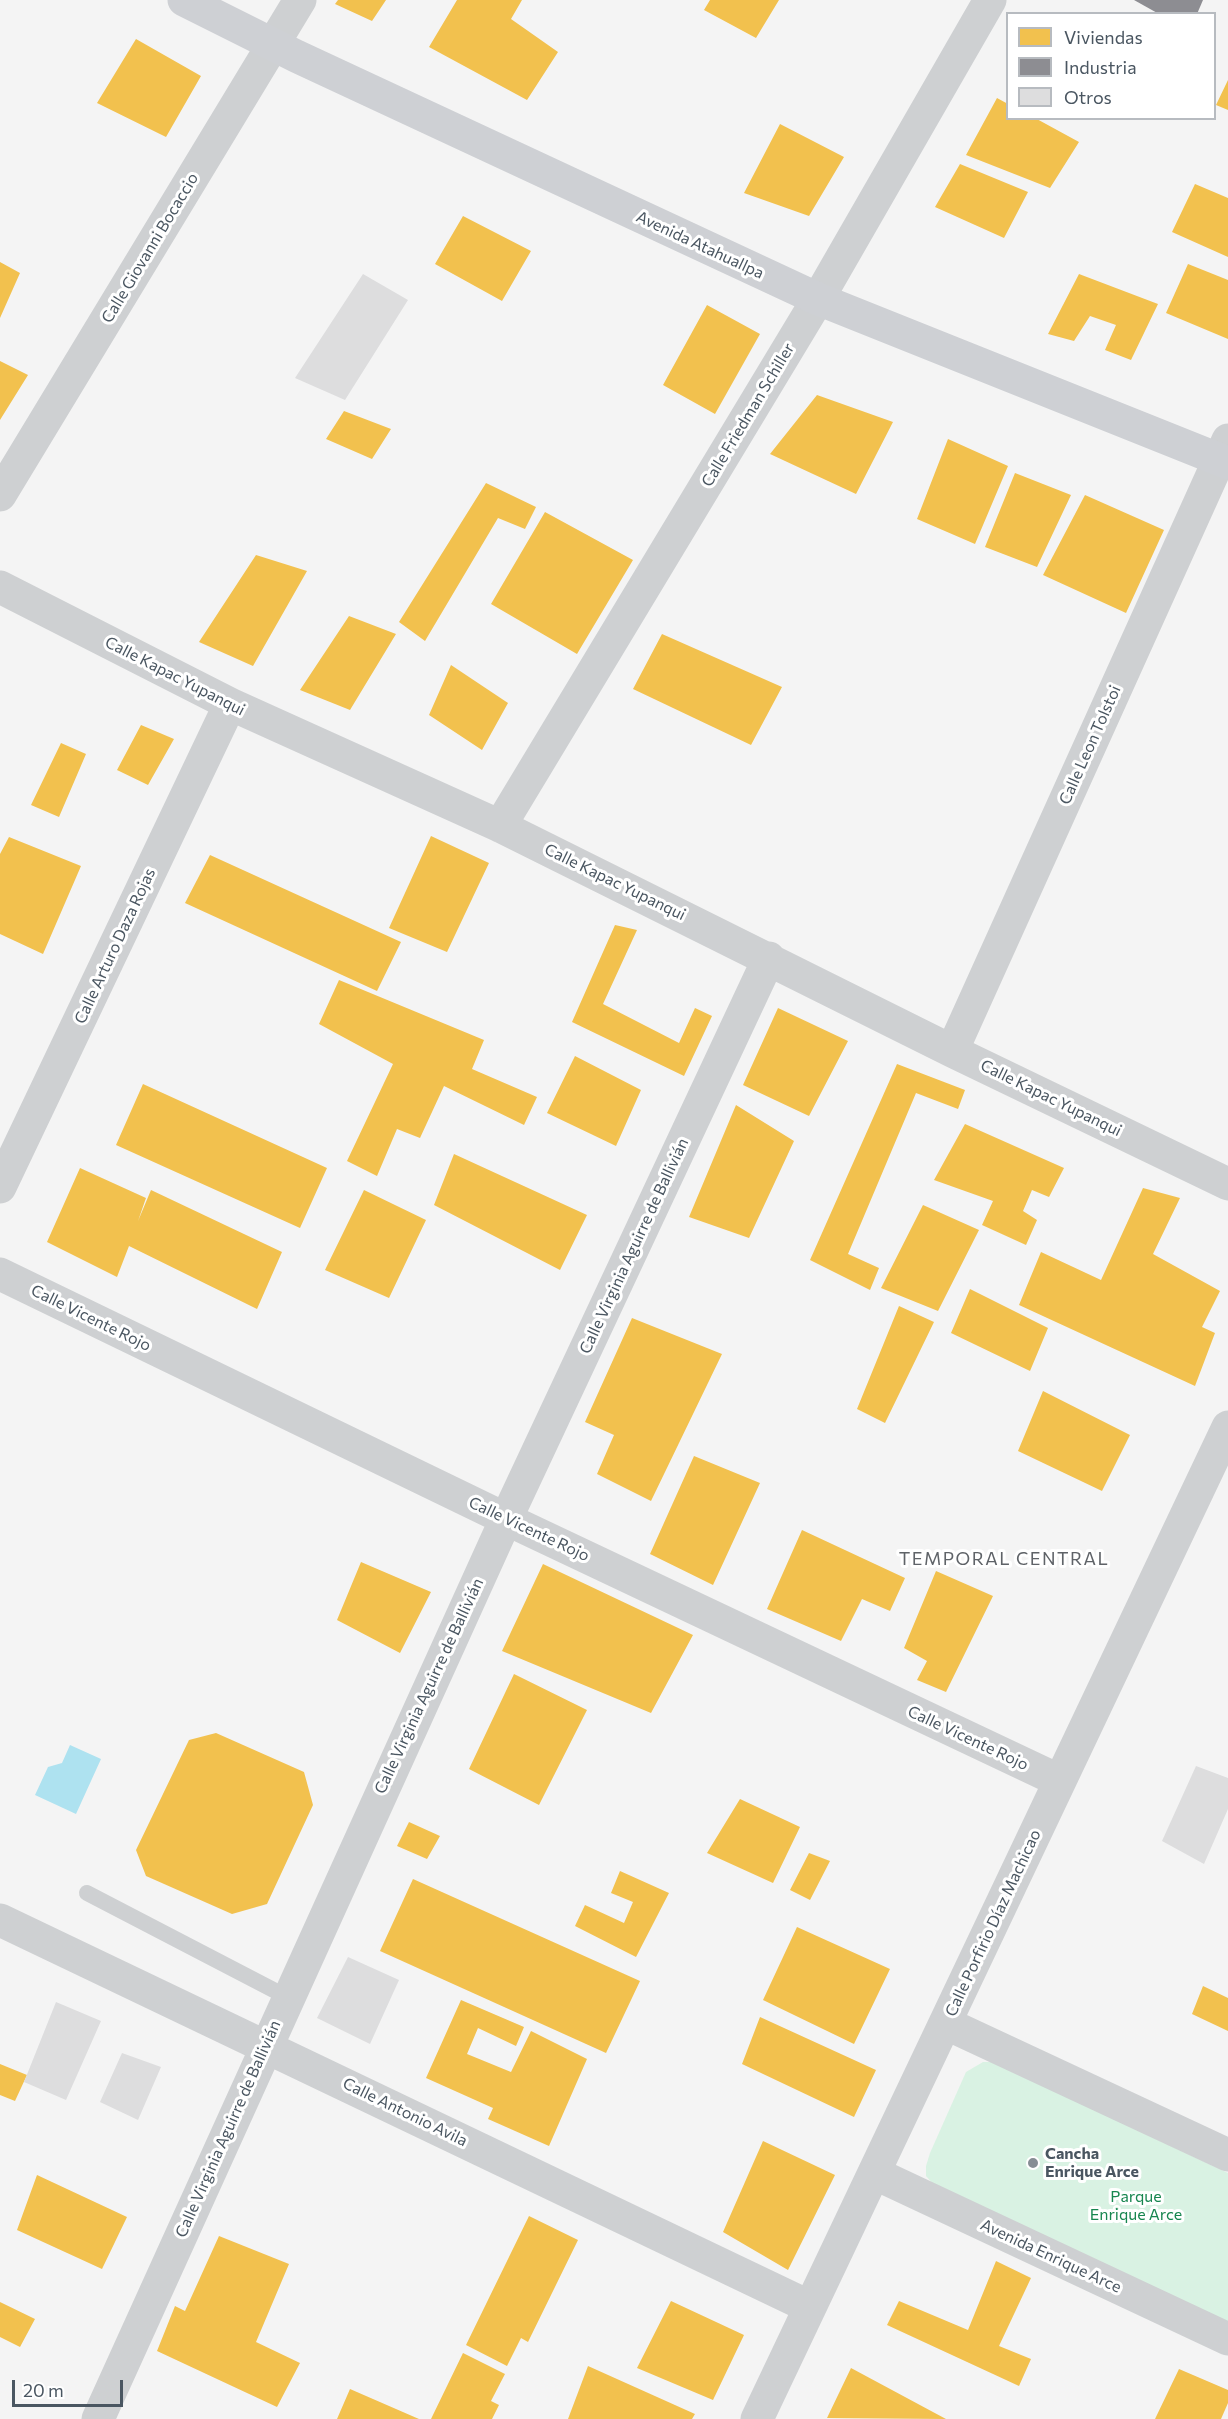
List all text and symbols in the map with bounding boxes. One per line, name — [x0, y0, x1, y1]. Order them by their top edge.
legend — [1006, 12, 1216, 120]
text: Viviendas — [1064, 26, 1143, 48]
text: Industria — [1064, 56, 1137, 78]
text: Otros — [1064, 86, 1112, 108]
street label: Calle Giovanni Bocaccio — [98, 169, 202, 327]
street label: Avenida Atahuallpa — [633, 207, 767, 283]
street label: Calle Friedman Schiller — [697, 340, 799, 490]
street label: Calle Kapac Yupanqui — [102, 632, 248, 720]
street label: Calle Leon Tolstoi — [1055, 682, 1125, 808]
street label: Calle Kapac Yupanqui — [541, 839, 689, 925]
street label: Calle Arturo Daza Rojas — [70, 865, 160, 1027]
street label: Calle Kapac Yupanqui — [977, 1055, 1125, 1141]
street label: Calle Virginia Aguirre de Ballivián — [575, 1135, 693, 1357]
street label: Calle Vicente Rojo — [28, 1281, 154, 1355]
street label: Calle Vicente Rojo — [466, 1493, 592, 1565]
district label: TEMPORAL CENTRAL — [899, 1548, 1109, 1570]
street label: Calle Virginia Aguirre de Ballivián — [370, 1575, 488, 1797]
street label: Calle Vicente Rojo — [905, 1702, 1031, 1774]
street label: Calle Porfirio Díaz Machicao — [941, 1826, 1045, 2020]
street label: Calle Virginia Aguirre de Ballivián — [171, 2017, 285, 2241]
street label: Calle Antonio Avila — [340, 2074, 470, 2150]
place label: Cancha Enrique Arce — [1045, 2144, 1139, 2182]
marker: Cancha Enrique Arce — [1026, 2156, 1040, 2170]
park label: Parque Enrique Arce — [1090, 2187, 1182, 2225]
street label: Avenida Enrique Arce — [978, 2215, 1124, 2297]
scale bar — [15, 2368, 126, 2406]
text: 20 m — [23, 2379, 64, 2401]

